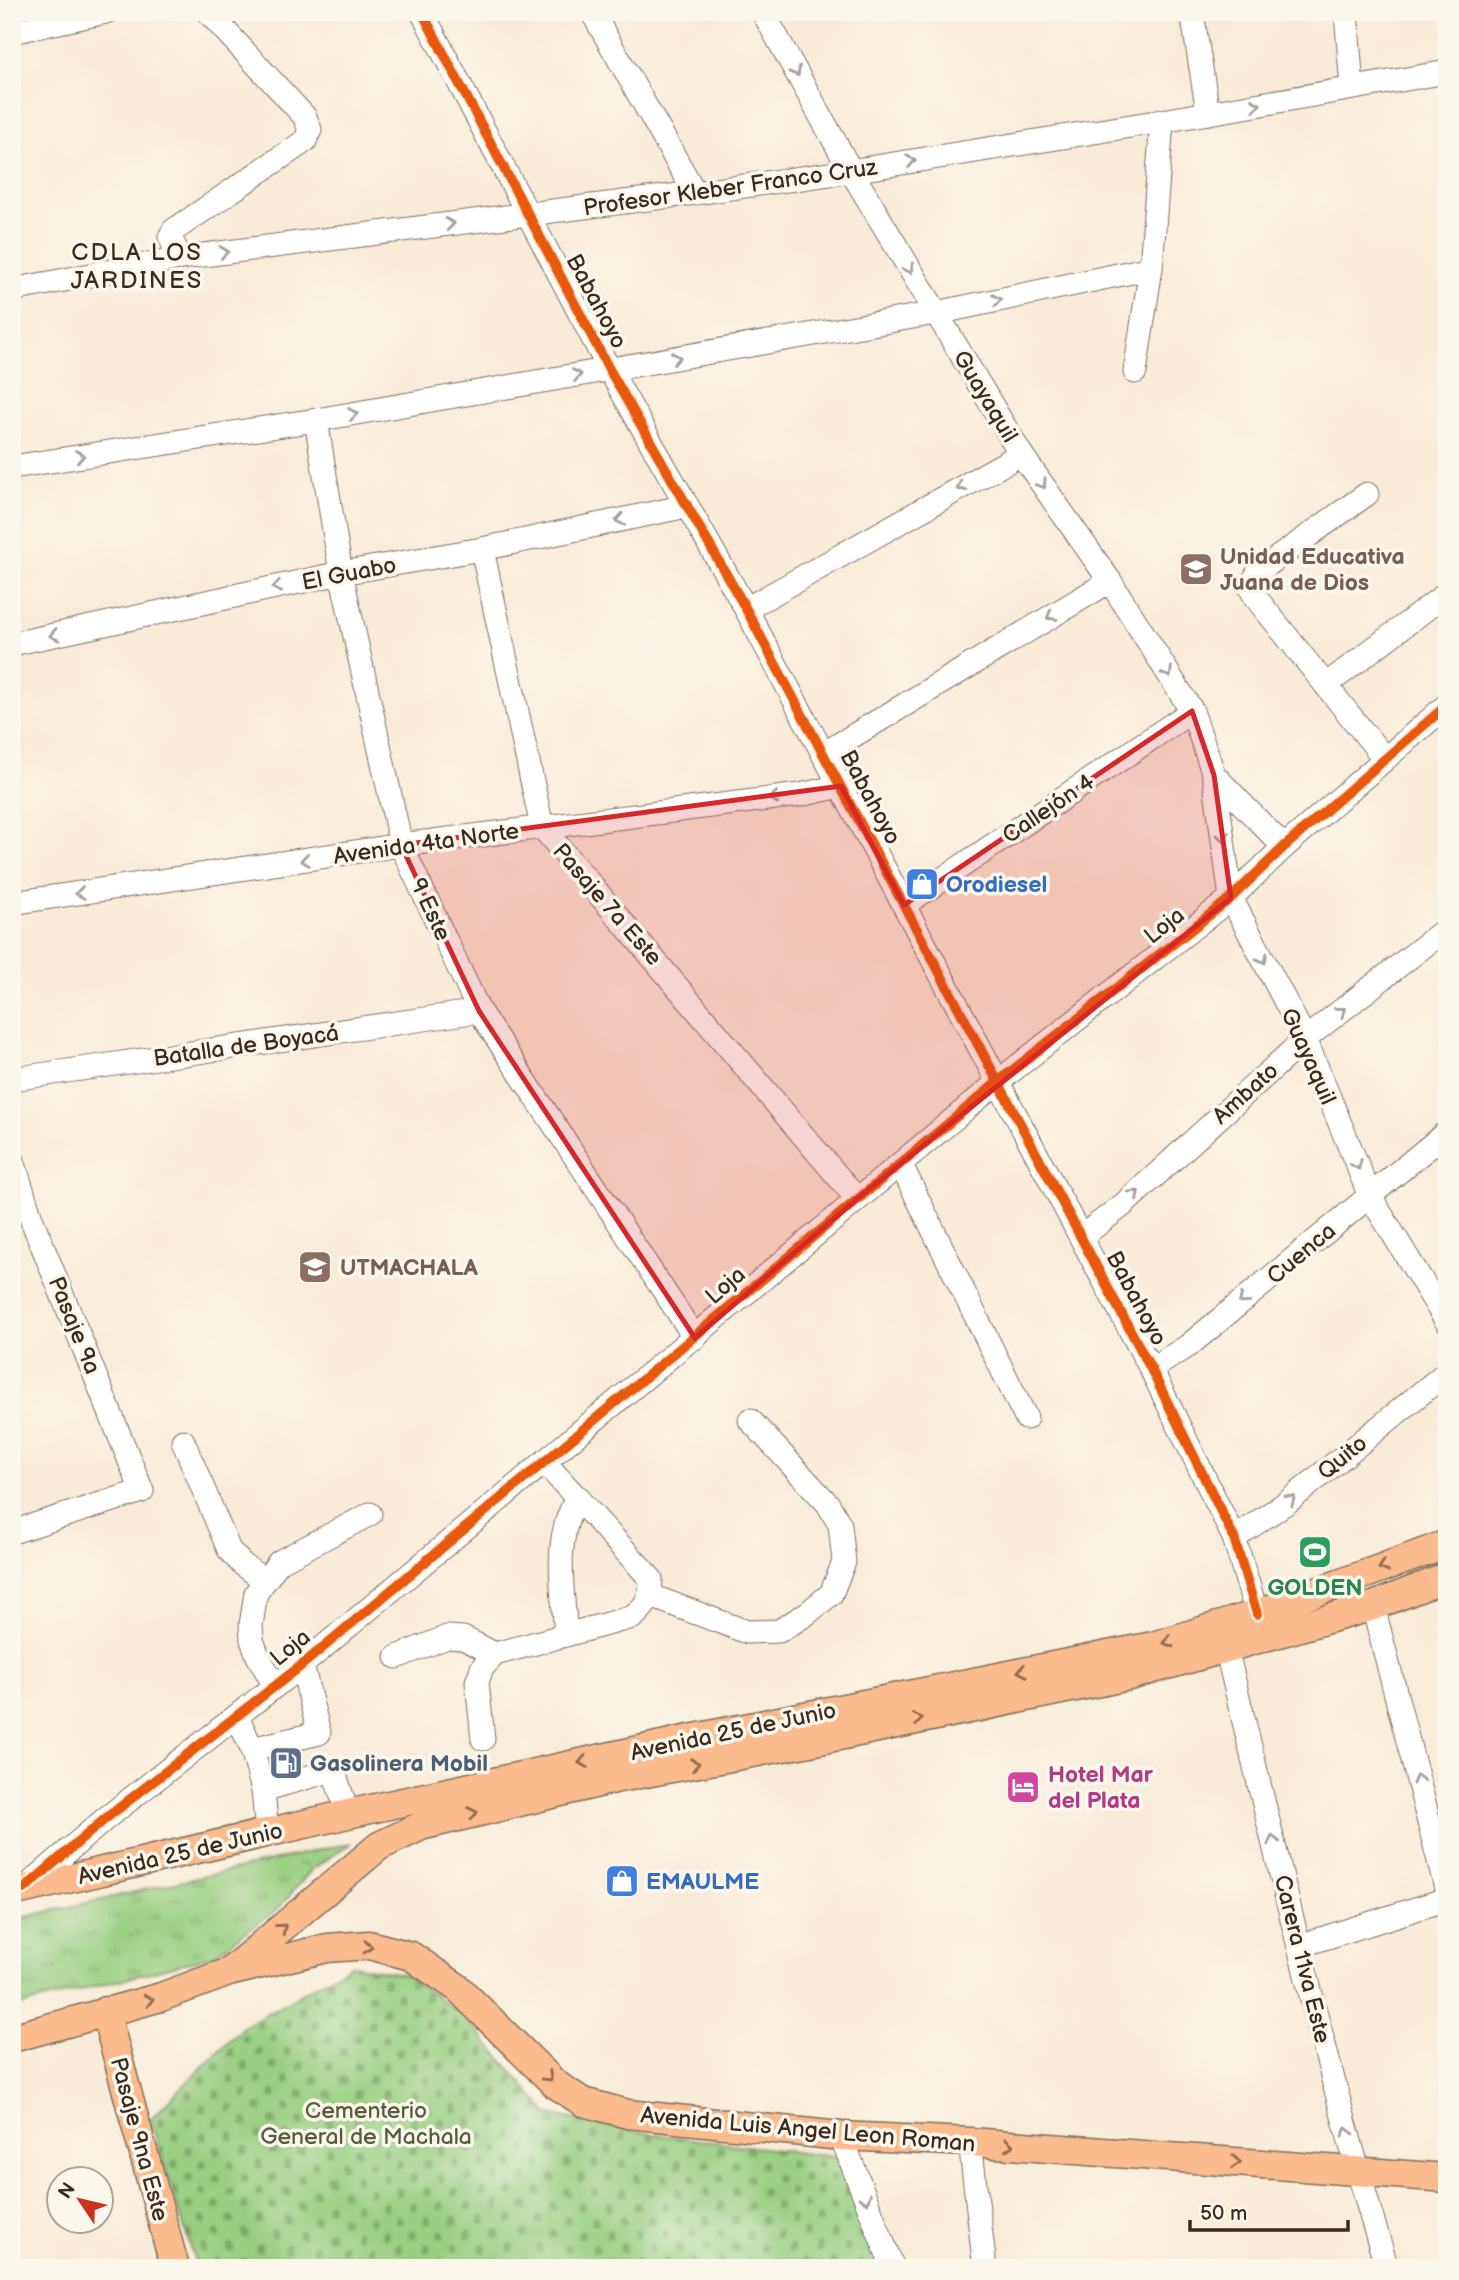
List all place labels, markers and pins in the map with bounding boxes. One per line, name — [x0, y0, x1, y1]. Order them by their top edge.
place label: Unidad Educativa Juana de Dios — [1220, 543, 1405, 597]
school or university icon: Unidad Educativa Juana de Dios — [1177, 550, 1215, 588]
shop icon: Orodiesel — [903, 865, 941, 903]
place label: Orodiesel — [946, 871, 1047, 899]
school or university icon: UTMACHALA — [296, 1248, 334, 1286]
place label: UTMACHALA — [340, 1254, 479, 1282]
sports icon: GOLDEN — [1296, 1533, 1334, 1571]
place label: GOLDEN — [1267, 1574, 1363, 1602]
fuel station icon: Gasolinera Mobil — [267, 1744, 305, 1782]
place label: Gasolinera Mobil — [310, 1750, 488, 1778]
place label: Hotel Mar del Plata — [1048, 1761, 1154, 1815]
hotel icon: Hotel Mar del Plata — [1004, 1768, 1042, 1806]
shop icon: EMAULME — [603, 1862, 641, 1900]
place label: EMAULME — [646, 1868, 759, 1896]

